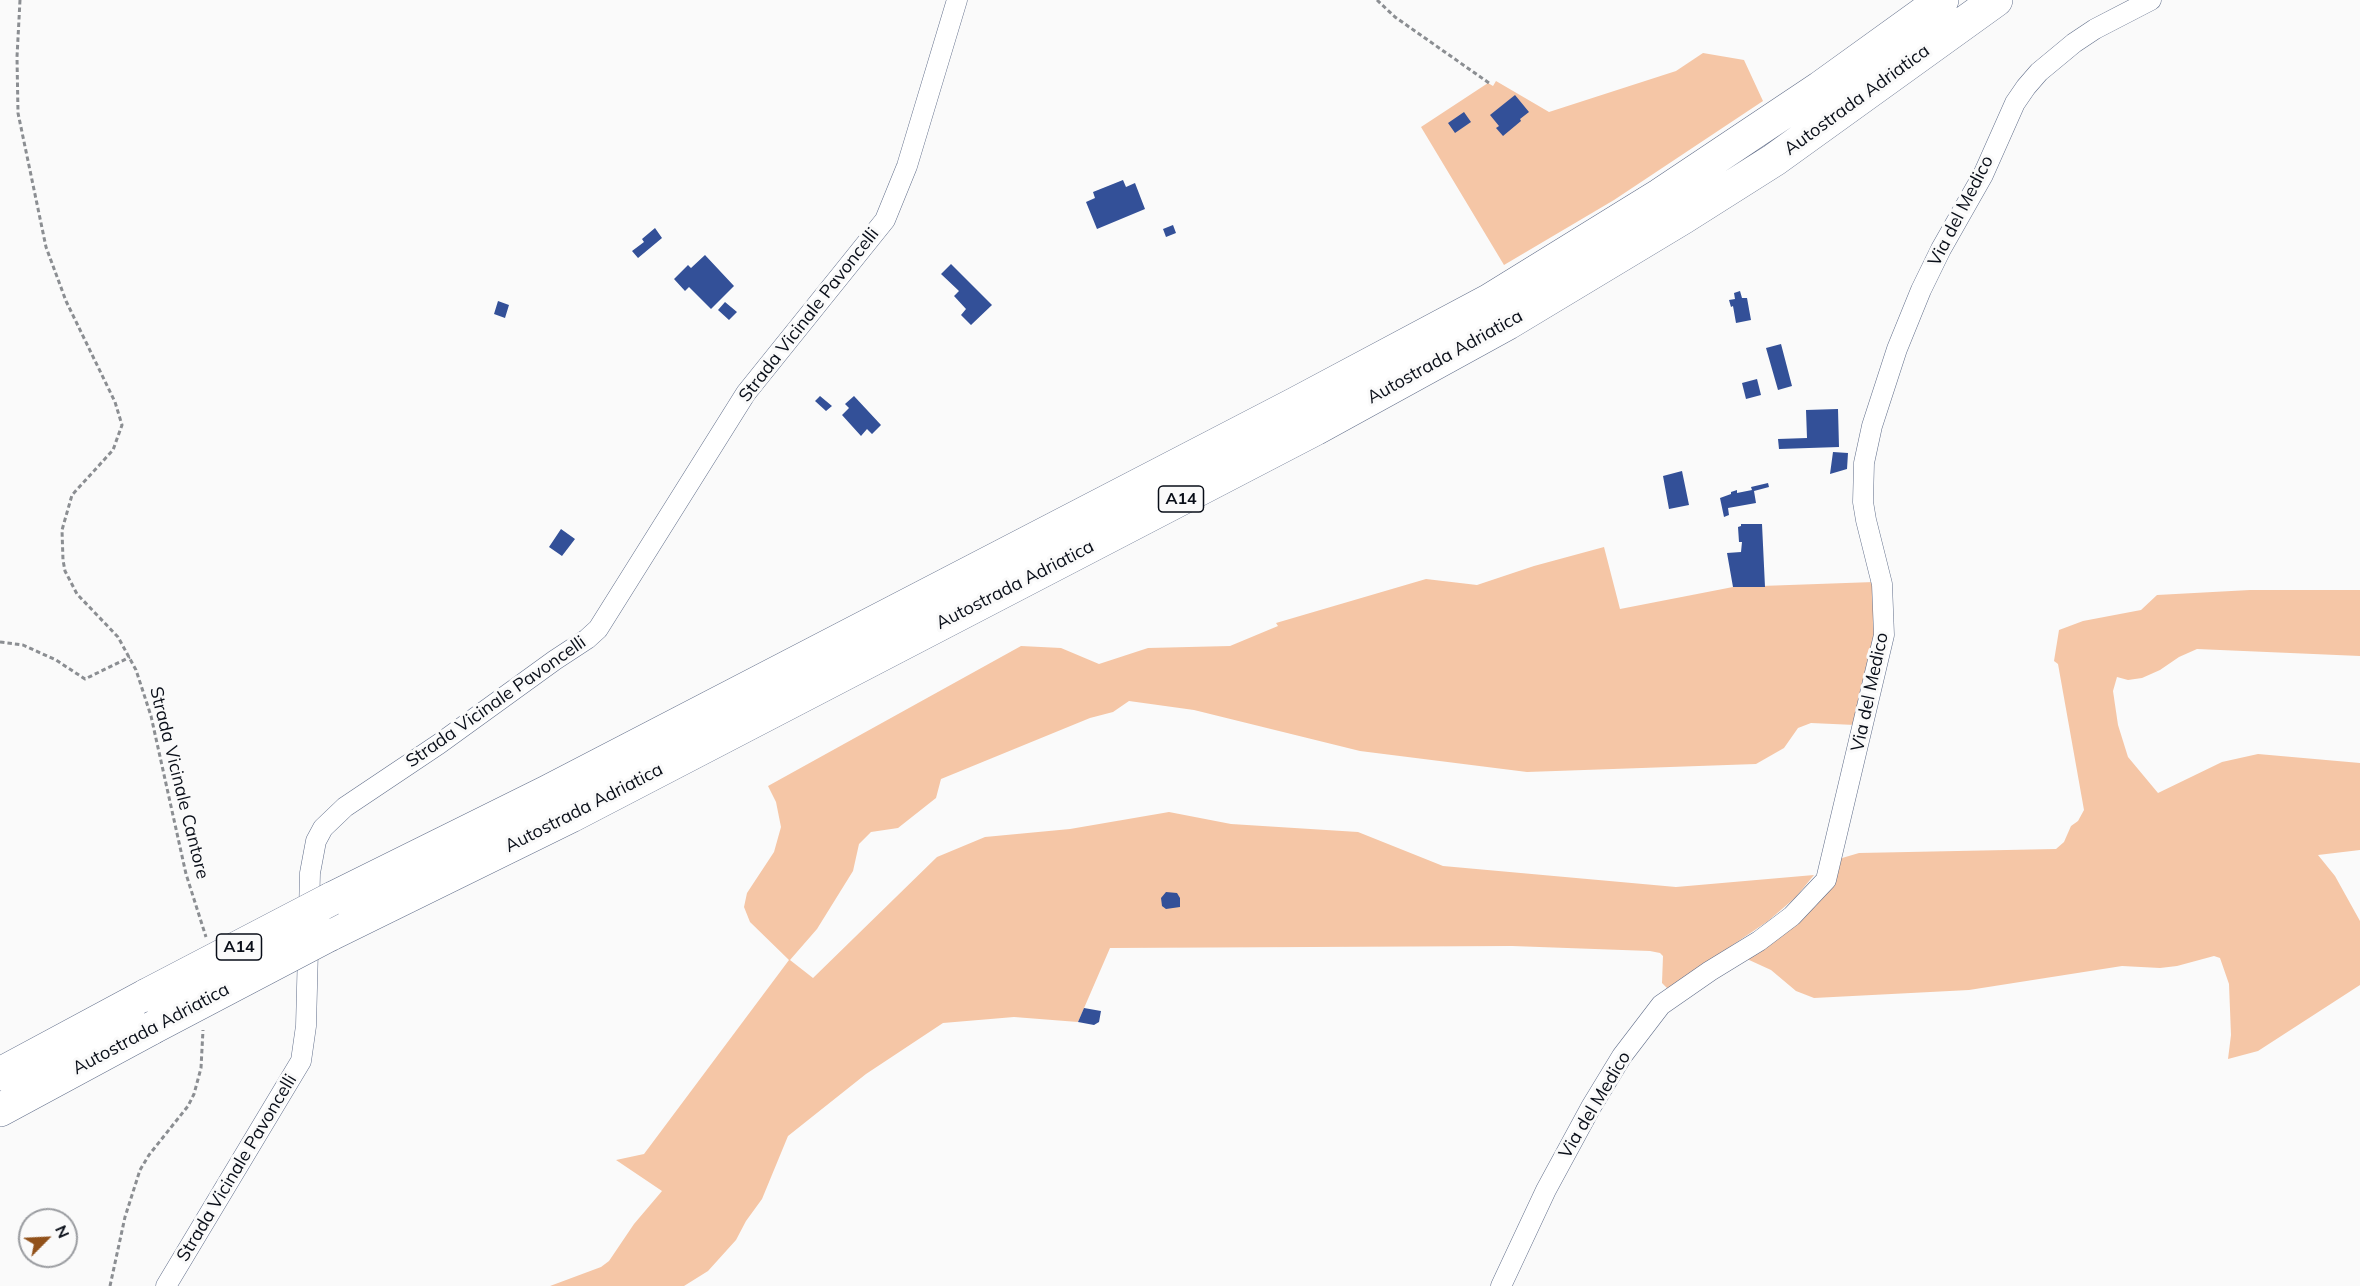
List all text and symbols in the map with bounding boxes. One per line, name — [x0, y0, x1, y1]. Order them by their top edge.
street label: Autostrada Adriatica — [1780, 40, 1934, 160]
street label: Via del Medico — [1924, 152, 1998, 270]
street label: Strada Vicinale Pavoncelli — [734, 224, 884, 406]
street label: Autostrada Adriatica — [1363, 305, 1527, 409]
road number: A14 — [1158, 486, 1204, 512]
street label: Autostrada Adriatica — [932, 536, 1098, 634]
street label: Via del Medico — [1847, 630, 1893, 754]
street label: Strada Vicinale Pavoncelli — [402, 632, 590, 772]
street label: Strada Vicinale Cantore — [145, 685, 213, 881]
street label: Autostrada Adriatica — [501, 759, 667, 857]
road number: A14 — [216, 934, 262, 960]
street label: Autostrada Adriatica — [69, 978, 233, 1080]
street label: Via del Medico — [1555, 1047, 1635, 1163]
street label: Strada Vicinale Pavoncelli — [172, 1070, 302, 1266]
north arrow — [18, 1208, 78, 1268]
text: N — [51, 1222, 74, 1241]

